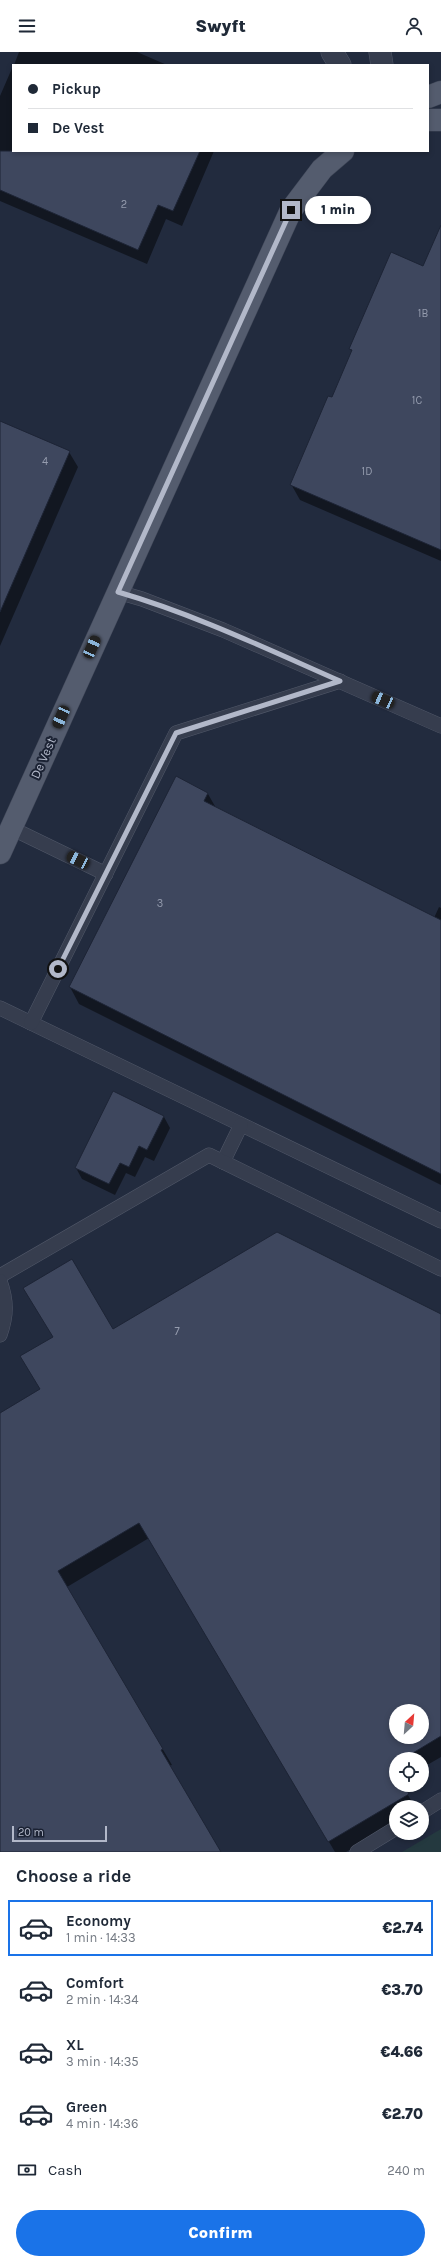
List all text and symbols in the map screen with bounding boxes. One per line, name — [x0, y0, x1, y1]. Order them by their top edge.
icon: menu — [16, 15, 38, 37]
text: Swyft — [195, 15, 246, 37]
icon: person — [403, 15, 425, 37]
text: Pickup — [52, 80, 101, 98]
text: De Vest — [52, 119, 104, 137]
callout: 1 min — [305, 196, 371, 224]
house number: 2 — [121, 198, 127, 211]
route end — [282, 201, 300, 219]
text: 1 min — [321, 202, 355, 217]
house number: 1B — [418, 307, 428, 320]
house number: 1C — [412, 394, 422, 407]
house number: 4 — [42, 455, 48, 468]
house number: 1D — [362, 465, 372, 478]
car — [82, 634, 102, 660]
car — [370, 690, 396, 710]
car — [51, 704, 71, 730]
street label: De Vest — [27, 735, 59, 781]
car — [65, 849, 91, 871]
house number: 3 — [157, 897, 163, 910]
route start — [49, 960, 67, 978]
house number: 7 — [174, 1325, 180, 1338]
north arrow — [389, 1704, 429, 1744]
map controls — [389, 1704, 429, 1840]
button: locate — [389, 1752, 429, 1792]
button: layers — [389, 1800, 429, 1840]
scale bar — [12, 1824, 107, 1843]
text: 20 m — [18, 1826, 44, 1839]
text: Choose a ride — [16, 1865, 131, 1887]
icon: car — [18, 1910, 54, 1946]
text: Economy — [66, 1912, 131, 1930]
text: €2.74 — [382, 1919, 423, 1937]
text: 1 min · 14:33 — [66, 1930, 136, 1945]
icon: car — [18, 1972, 54, 2008]
text: Comfort — [66, 1974, 124, 1992]
text: €3.70 — [382, 1981, 423, 1999]
text: 2 min · 14:34 — [66, 1992, 139, 2007]
icon: car — [18, 2034, 54, 2070]
text: XL — [66, 2036, 84, 2054]
text: €4.66 — [381, 2043, 423, 2061]
text: 3 min · 14:35 — [66, 2054, 139, 2069]
icon: car — [18, 2096, 54, 2132]
text: Green — [66, 2098, 107, 2116]
text: €2.70 — [382, 2105, 423, 2123]
text: 4 min · 14:36 — [66, 2116, 138, 2131]
icon: cash — [16, 2159, 38, 2181]
text: Cash — [48, 2161, 82, 2179]
text: 240 m — [387, 2163, 425, 2178]
button: Confirm — [16, 2210, 425, 2256]

